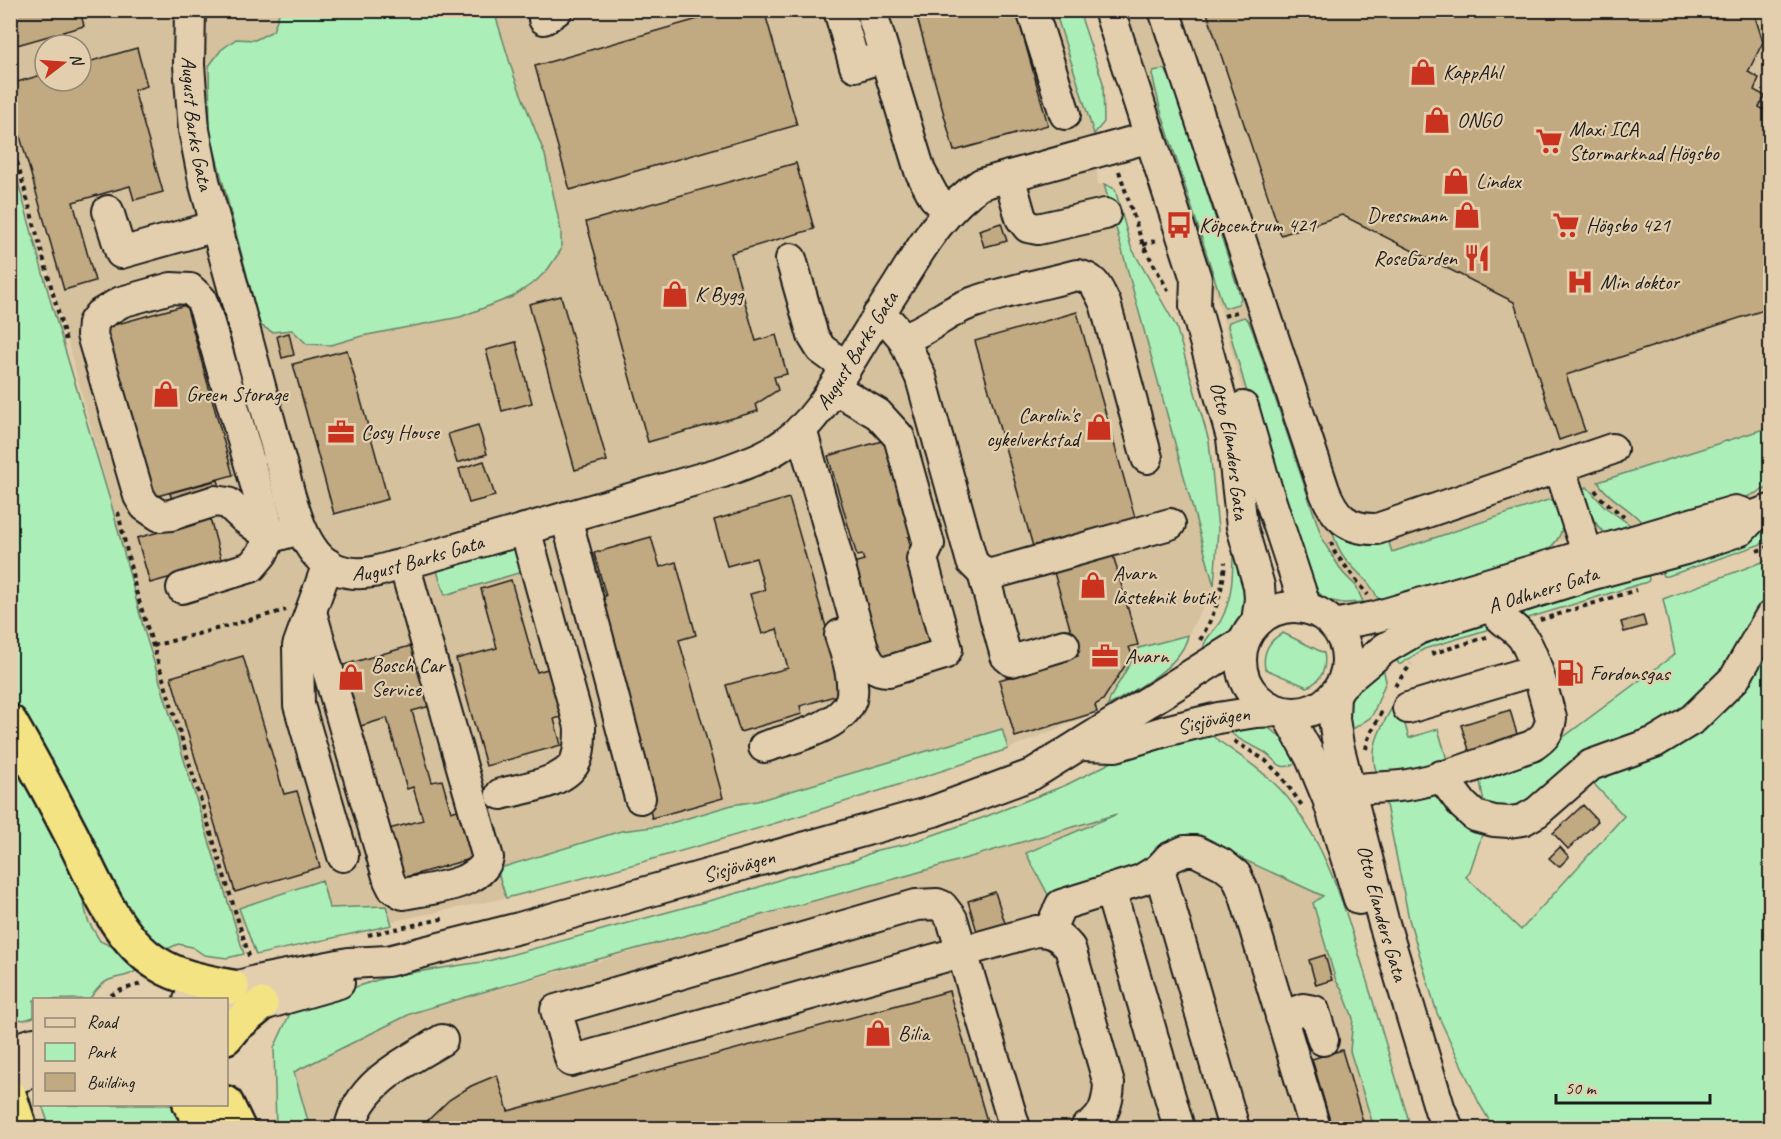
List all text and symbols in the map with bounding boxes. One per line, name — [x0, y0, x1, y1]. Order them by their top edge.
north arrow — [33, 33, 93, 93]
text: N — [65, 51, 88, 70]
street label: August Barks Gata — [176, 56, 219, 195]
shop icon: KappAhl — [1408, 57, 1438, 87]
place label: KappAhl — [1443, 59, 1505, 85]
shop icon: ONGO — [1422, 105, 1452, 135]
place label: ONGO — [1457, 107, 1503, 133]
place label: Maxi ICA Stormarknad Högsbo — [1569, 116, 1720, 166]
supermarket icon: Maxi ICA Stormarknad Högsbo — [1534, 126, 1564, 156]
shop icon: Lindex — [1441, 166, 1471, 196]
place label: Lindex — [1476, 168, 1523, 194]
shop icon: Dressmann — [1452, 200, 1482, 230]
place label: Dressmann — [1367, 202, 1449, 228]
bus stop icon: Köpcentrum 421 — [1164, 210, 1194, 240]
supermarket icon: Högsbo 421 — [1551, 210, 1581, 240]
place label: Köpcentrum 421 — [1199, 212, 1317, 238]
place label: Högsbo 421 — [1586, 212, 1671, 238]
restaurant icon: RoseGarden — [1462, 243, 1492, 273]
place label: RoseGarden — [1373, 245, 1458, 271]
hospital icon: Min doktor — [1565, 267, 1595, 297]
place label: Min doktor — [1600, 269, 1680, 295]
shop icon: K Bygg — [660, 279, 690, 309]
place label: K Bygg — [695, 281, 745, 307]
street label: August Barks Gata — [810, 285, 904, 415]
shop icon: Green Storage — [151, 379, 181, 409]
street label: Otto Elanders Gata — [1204, 379, 1254, 523]
place label: Green Storage — [186, 381, 289, 407]
place label: Carolin's cykelverkstad — [986, 402, 1083, 452]
shop icon: Carolin's cykelverkstad — [1084, 412, 1114, 442]
office icon: Cosy House — [326, 417, 356, 447]
place label: Cosy House — [361, 419, 441, 445]
street label: August Barks Gata — [352, 528, 488, 586]
place label: Avarn låsteknik butik — [1113, 560, 1217, 610]
street label: A Odhners Gata — [1484, 560, 1603, 619]
shop icon: Avarn låsteknik butik — [1078, 570, 1108, 600]
office icon: Avarn — [1090, 641, 1120, 671]
place label: Avarn — [1125, 643, 1170, 669]
place label: Bosch Car Service — [371, 652, 447, 702]
fuel station icon: Fordonsgas — [1555, 658, 1585, 688]
place label: Fordonsgas — [1590, 660, 1671, 686]
shop icon: Bosch Car Service — [336, 662, 366, 692]
street label: Sisjövägen — [1175, 700, 1252, 740]
street label: Otto Elanders Gata — [1351, 842, 1414, 985]
street label: Sisjövägen — [700, 843, 778, 888]
legend — [33, 998, 228, 1106]
text: Road — [87, 1011, 120, 1033]
shop icon: Bilia — [863, 1018, 893, 1048]
place label: Bilia — [898, 1020, 932, 1046]
text: Park — [87, 1041, 117, 1063]
scale bar — [1556, 1067, 1710, 1105]
text: Building — [87, 1071, 136, 1093]
text: 50 m — [1565, 1077, 1598, 1099]

